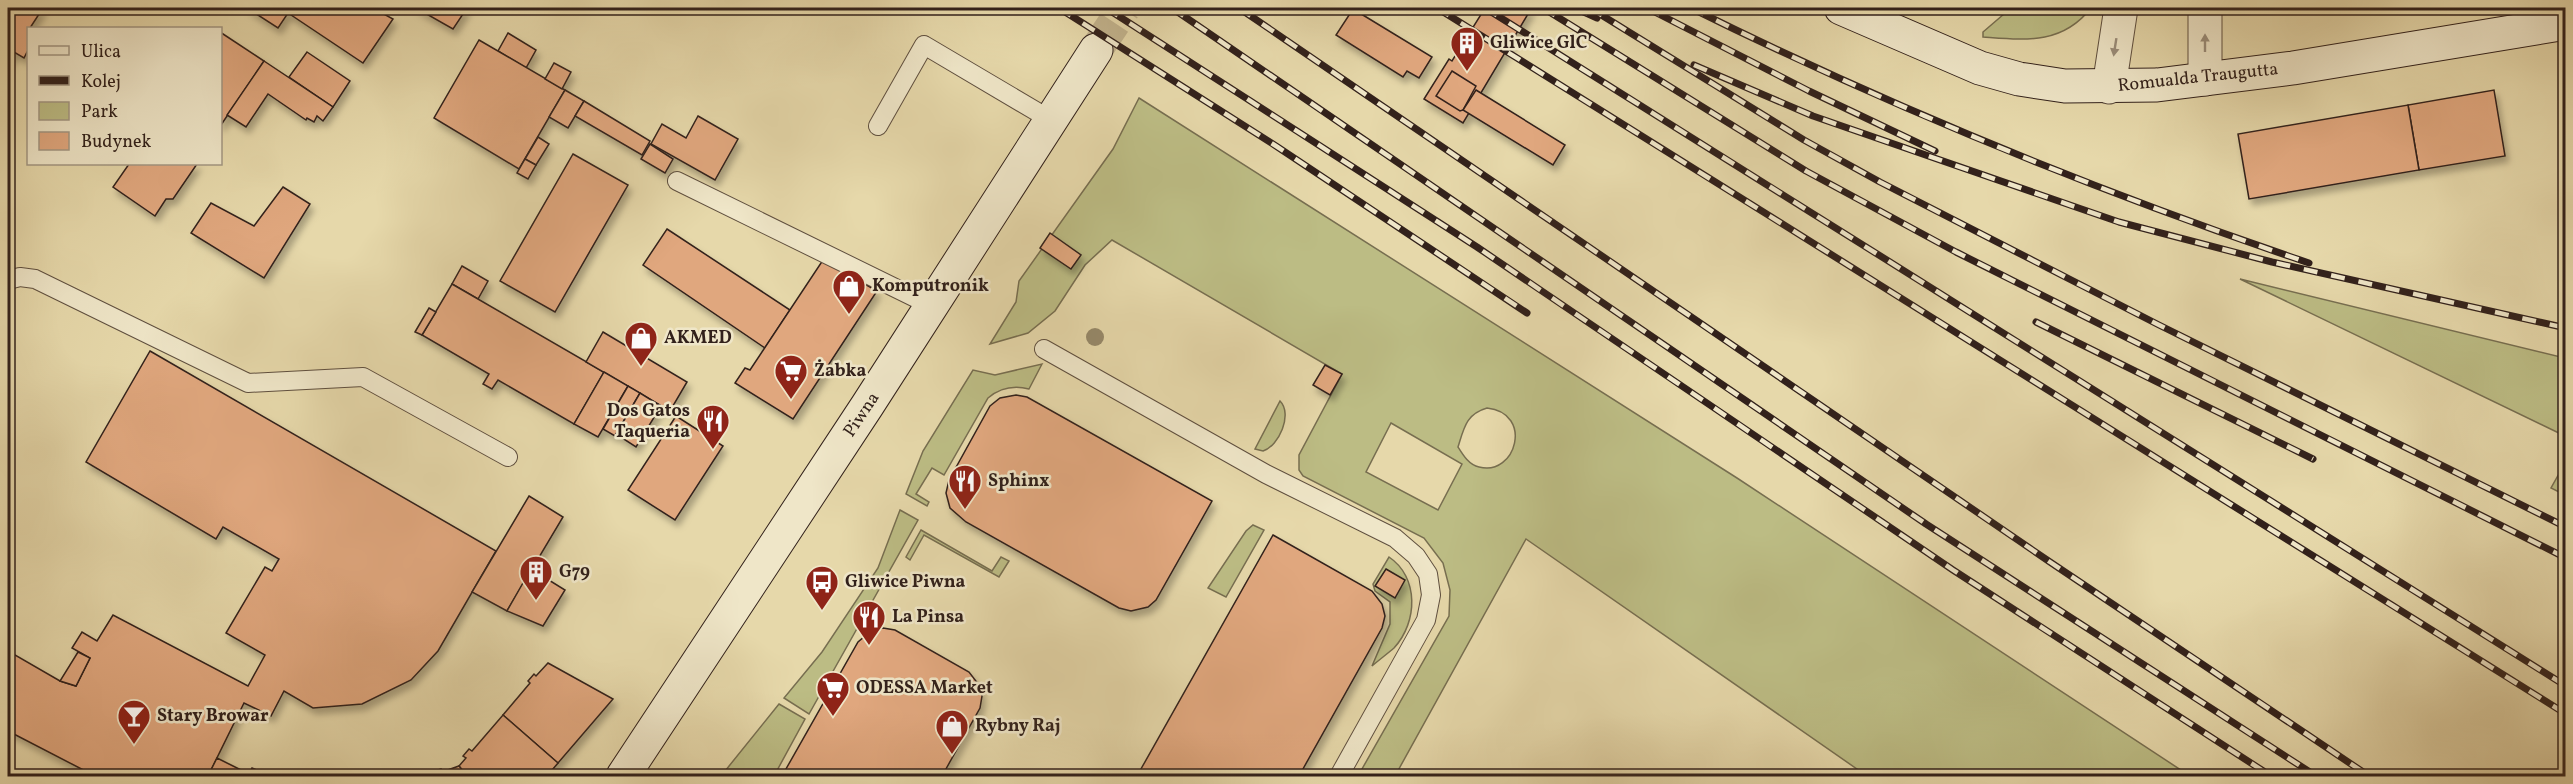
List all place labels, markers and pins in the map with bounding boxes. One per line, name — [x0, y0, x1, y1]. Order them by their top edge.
building icon: Gliwice GlC — [1449, 25, 1485, 72]
place label: Gliwice GlC — [1490, 31, 1587, 56]
shop icon: Komputronik — [831, 268, 867, 315]
place label: Komputronik — [872, 274, 989, 299]
shop icon: AKMED — [623, 320, 659, 367]
place label: AKMED — [664, 326, 732, 351]
supermarket icon: Żabka — [773, 353, 809, 400]
place label: Żabka — [814, 359, 866, 384]
place label: Dos Gatos Taqueria — [607, 399, 690, 445]
restaurant icon: Dos Gatos Taqueria — [695, 403, 731, 450]
restaurant icon: Sphinx — [947, 463, 983, 510]
place label: Sphinx — [988, 469, 1049, 494]
building icon: G79 — [518, 554, 554, 601]
place label: G79 — [559, 560, 590, 585]
bus stop icon: Gliwice Piwna — [804, 564, 840, 611]
place label: Gliwice Piwna — [845, 570, 966, 595]
restaurant icon: La Pinsa — [851, 599, 887, 646]
place label: La Pinsa — [892, 605, 964, 630]
supermarket icon: ODESSA Market — [815, 670, 851, 717]
place label: ODESSA Market — [856, 676, 993, 701]
bar icon: Stary Browar — [116, 698, 152, 745]
place label: Stary Browar — [157, 704, 269, 729]
shop icon: Rybny Raj — [934, 708, 970, 755]
place label: Rybny Raj — [975, 714, 1060, 739]

